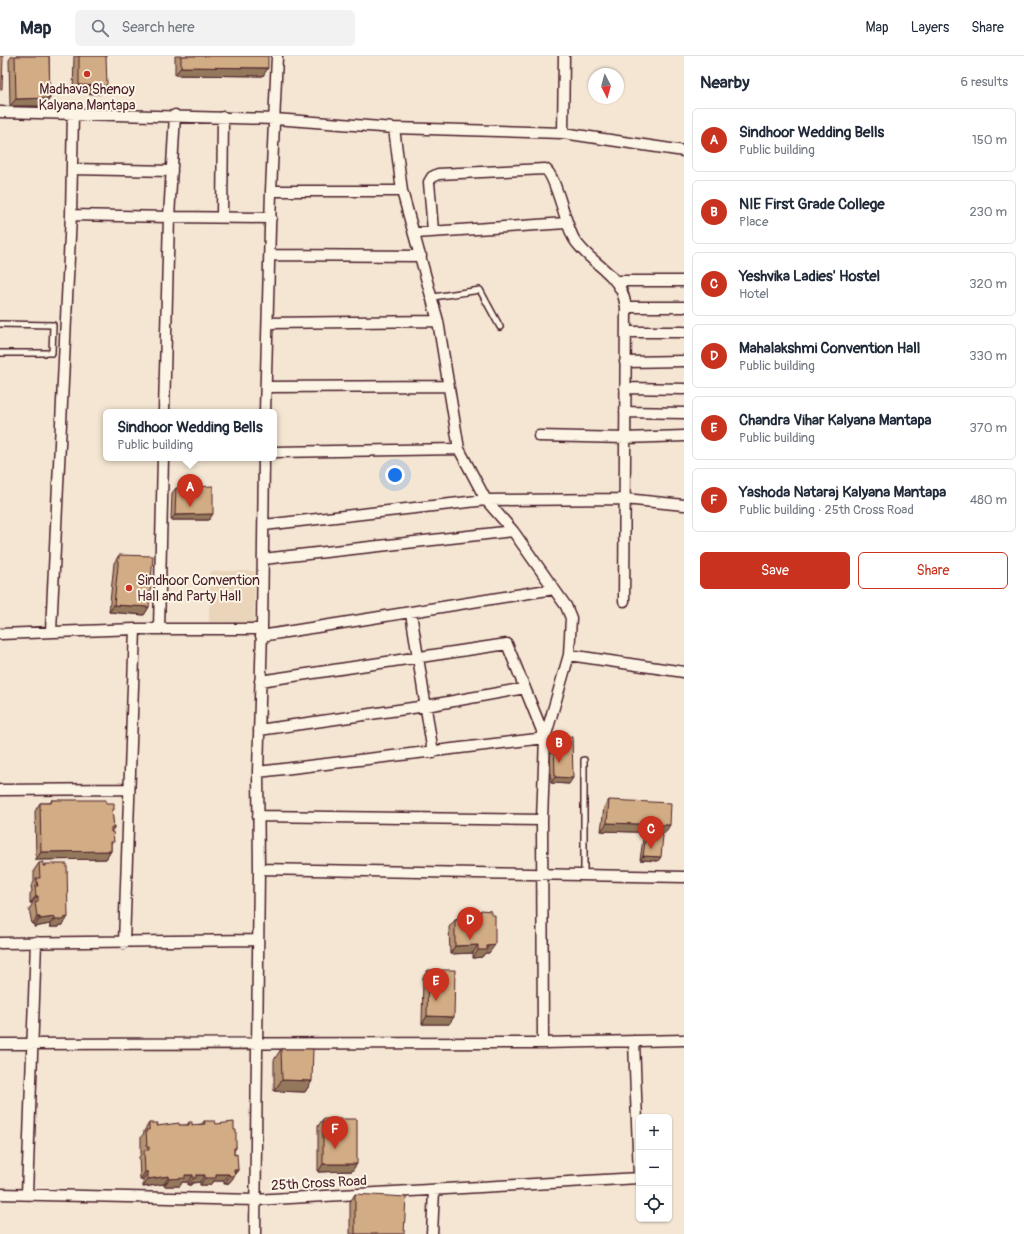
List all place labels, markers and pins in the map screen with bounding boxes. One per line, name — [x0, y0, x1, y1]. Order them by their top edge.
marker: Madhava Shenoy Kalyana Mantapa — [82, 69, 92, 79]
place label: Madhava Shenoy Kalyana Mantapa — [38, 81, 136, 114]
pin: A — [177, 474, 203, 507]
place label: Sindhoor Convention Hall and Party Hall — [137, 572, 260, 605]
marker: Sindhoor Convention Hall and Party Hall — [124, 583, 134, 593]
pin: B — [546, 730, 572, 763]
pin: C — [638, 816, 664, 849]
pin: D — [457, 907, 483, 940]
pin: E — [423, 968, 449, 1001]
pin: F — [322, 1116, 348, 1149]

